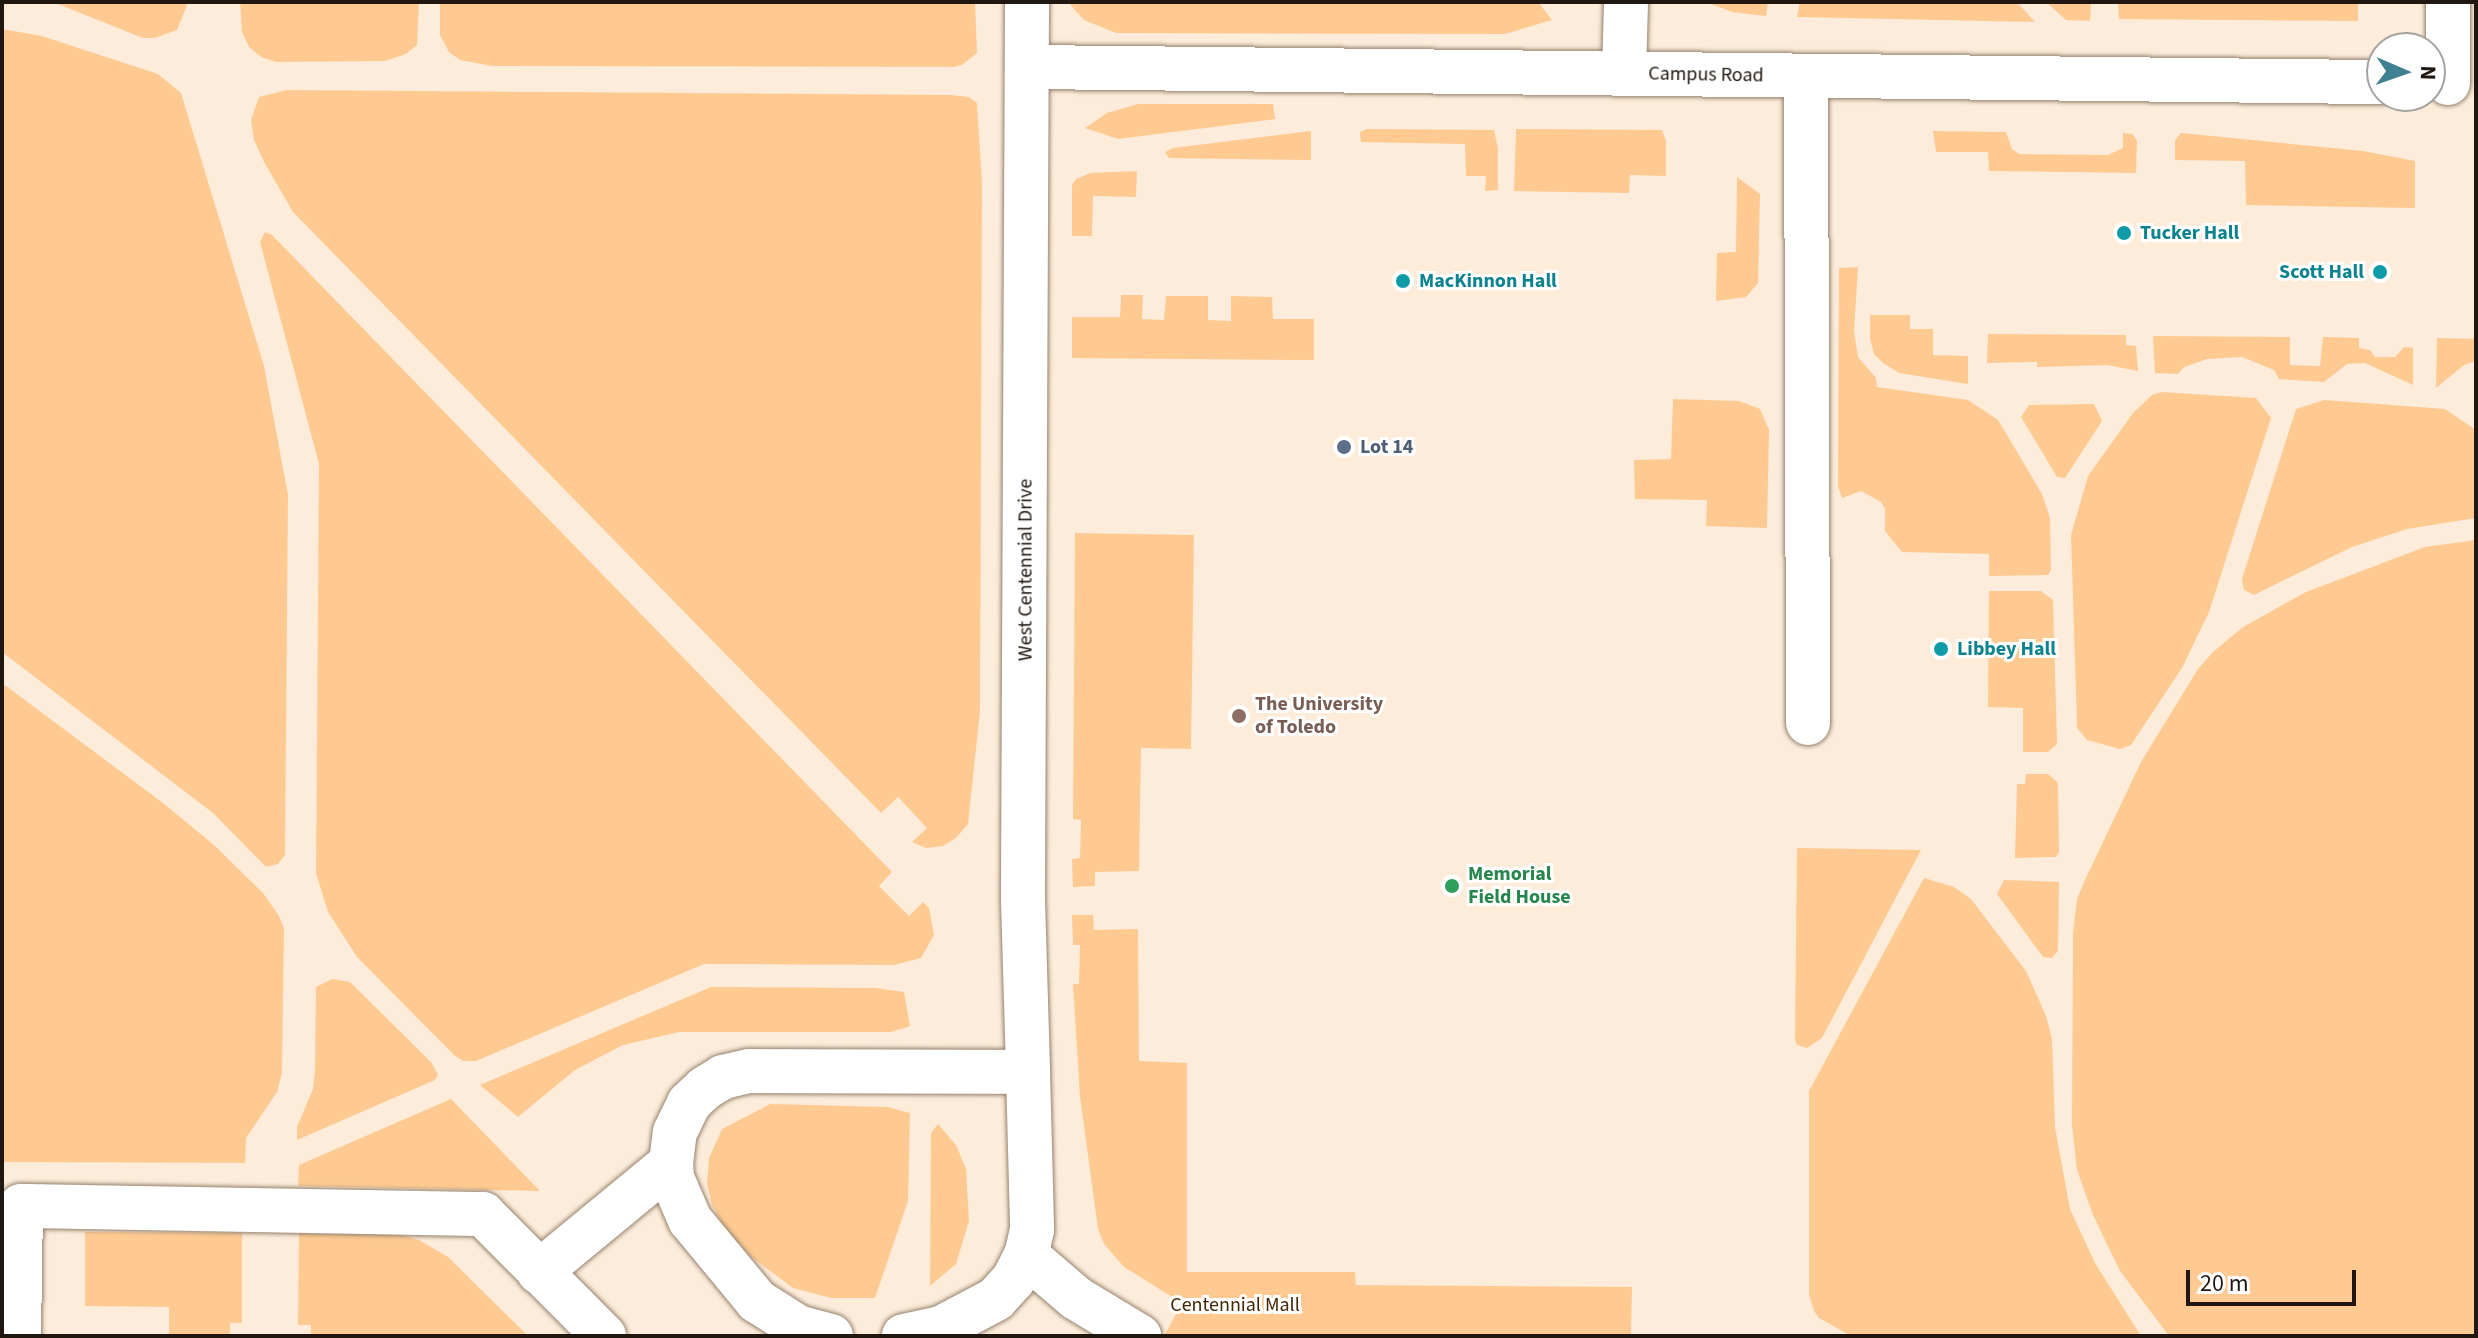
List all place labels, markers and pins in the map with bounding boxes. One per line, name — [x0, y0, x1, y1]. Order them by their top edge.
place label: Tucker Hall — [2140, 221, 2239, 245]
marker: Tucker Hall — [2115, 224, 2133, 242]
place label: Scott Hall — [2279, 260, 2364, 284]
marker: Scott Hall — [2371, 263, 2389, 281]
place label: MacKinnon Hall — [1419, 269, 1557, 293]
marker: MacKinnon Hall — [1394, 272, 1412, 290]
place label: Lot 14 — [1360, 435, 1413, 459]
marker: Lot 14 — [1335, 438, 1353, 456]
place label: Libbey Hall — [1957, 637, 2056, 661]
marker: Libbey Hall — [1932, 640, 1950, 658]
place label: The University of Toledo — [1255, 692, 1383, 739]
marker: The University of Toledo — [1230, 707, 1248, 725]
place label: Memorial Field House — [1468, 862, 1571, 909]
marker: Memorial Field House — [1443, 877, 1461, 895]

